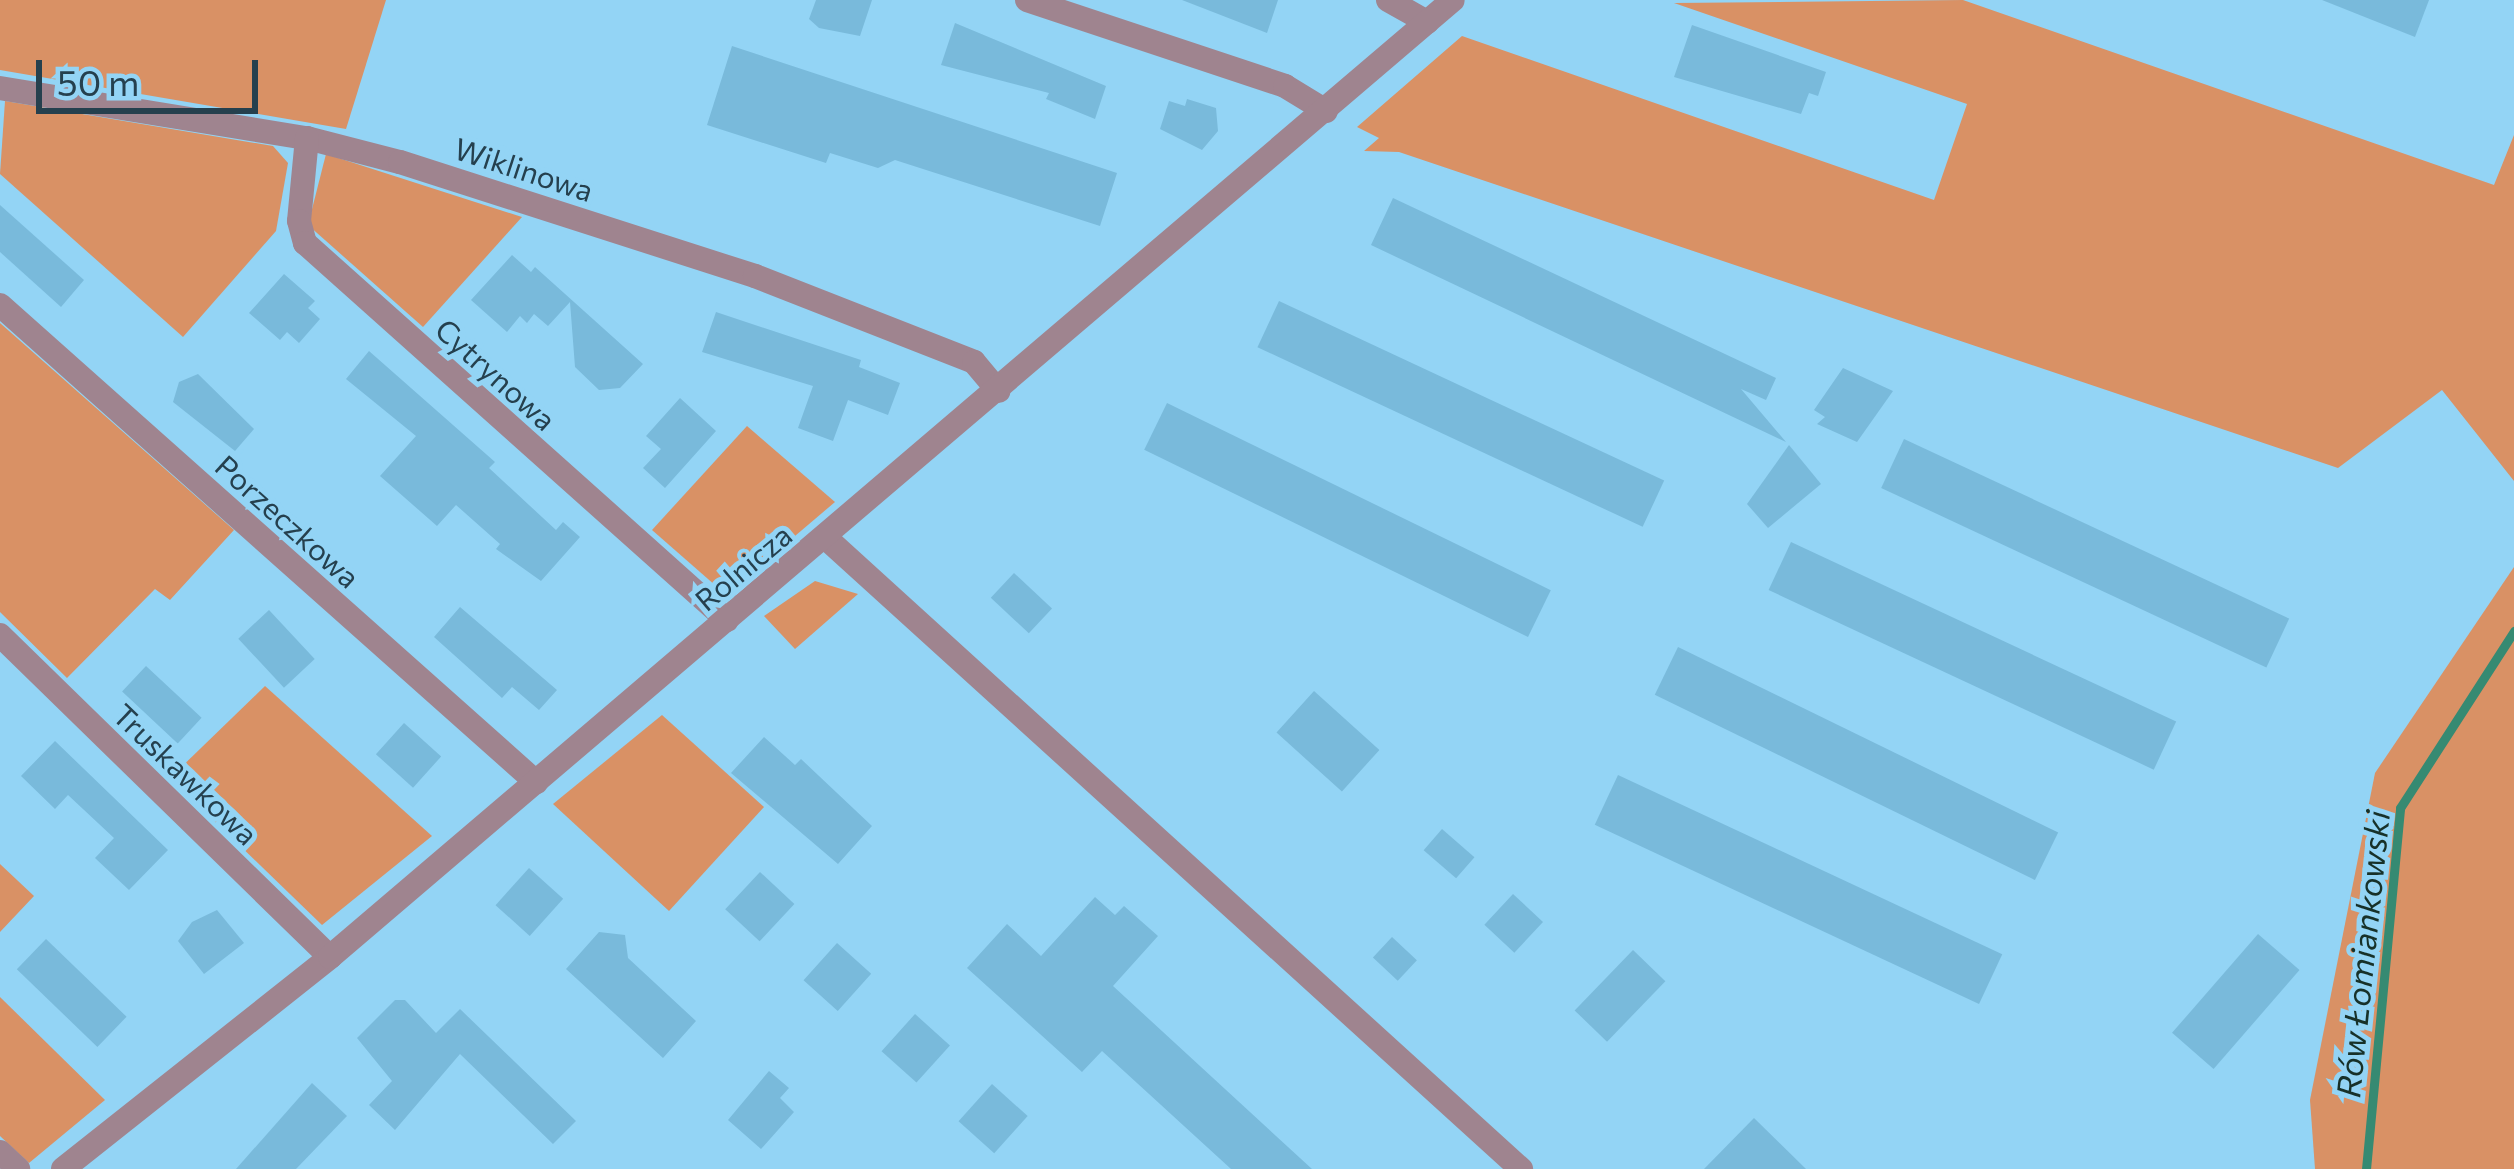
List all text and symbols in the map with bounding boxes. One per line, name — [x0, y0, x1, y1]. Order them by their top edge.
scale bar — [42, 36, 264, 110]
text: 50 m — [57, 59, 139, 103]
street label: Wiklinowa — [450, 130, 598, 208]
street label: Cytrynowa — [428, 311, 564, 437]
street label: Porzeczkowa — [209, 447, 367, 595]
street label: Rolnicza — [687, 516, 799, 618]
street label: Truskawkowa — [106, 696, 266, 852]
water label: Rów Łomiankowski — [2327, 809, 2397, 1099]

